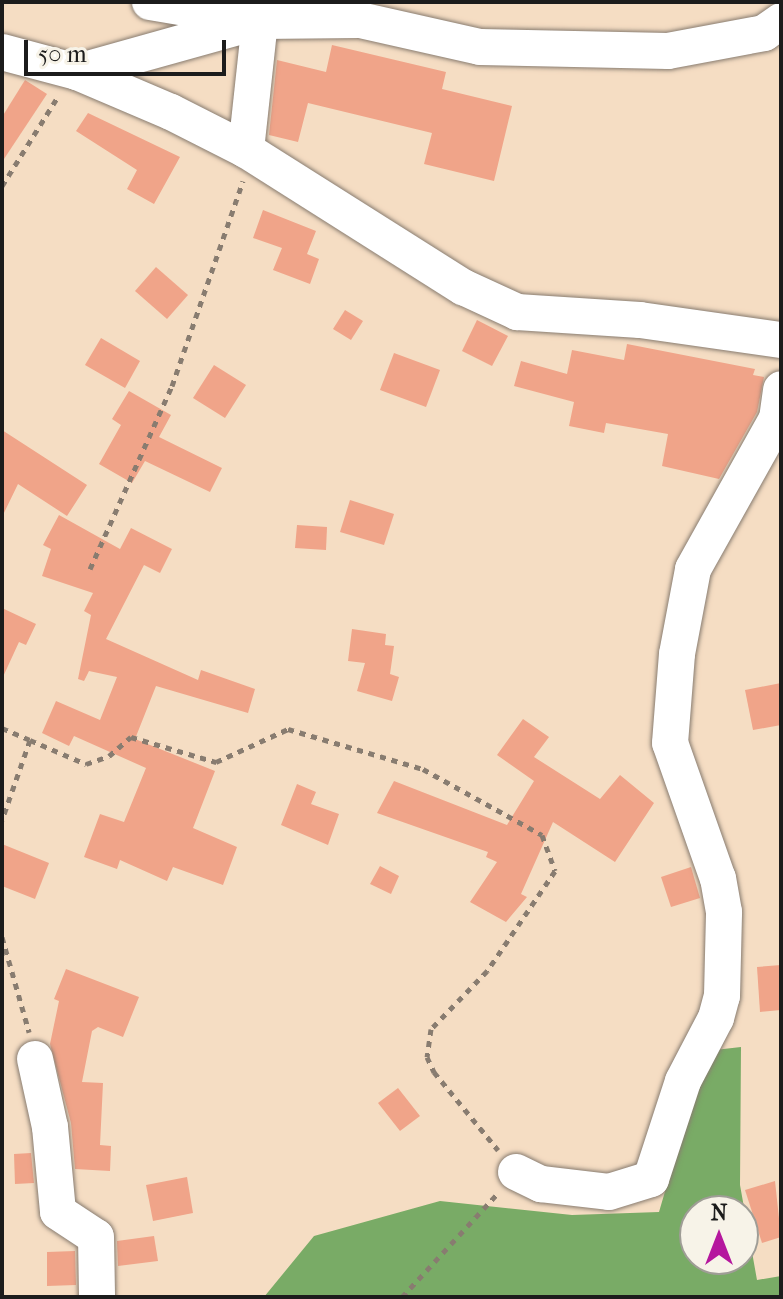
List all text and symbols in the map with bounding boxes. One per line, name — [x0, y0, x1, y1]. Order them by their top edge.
scale bar — [28, 24, 230, 74]
text: 50 m — [38, 40, 87, 68]
north arrow — [679, 1195, 759, 1275]
text: N — [711, 1200, 727, 1226]

